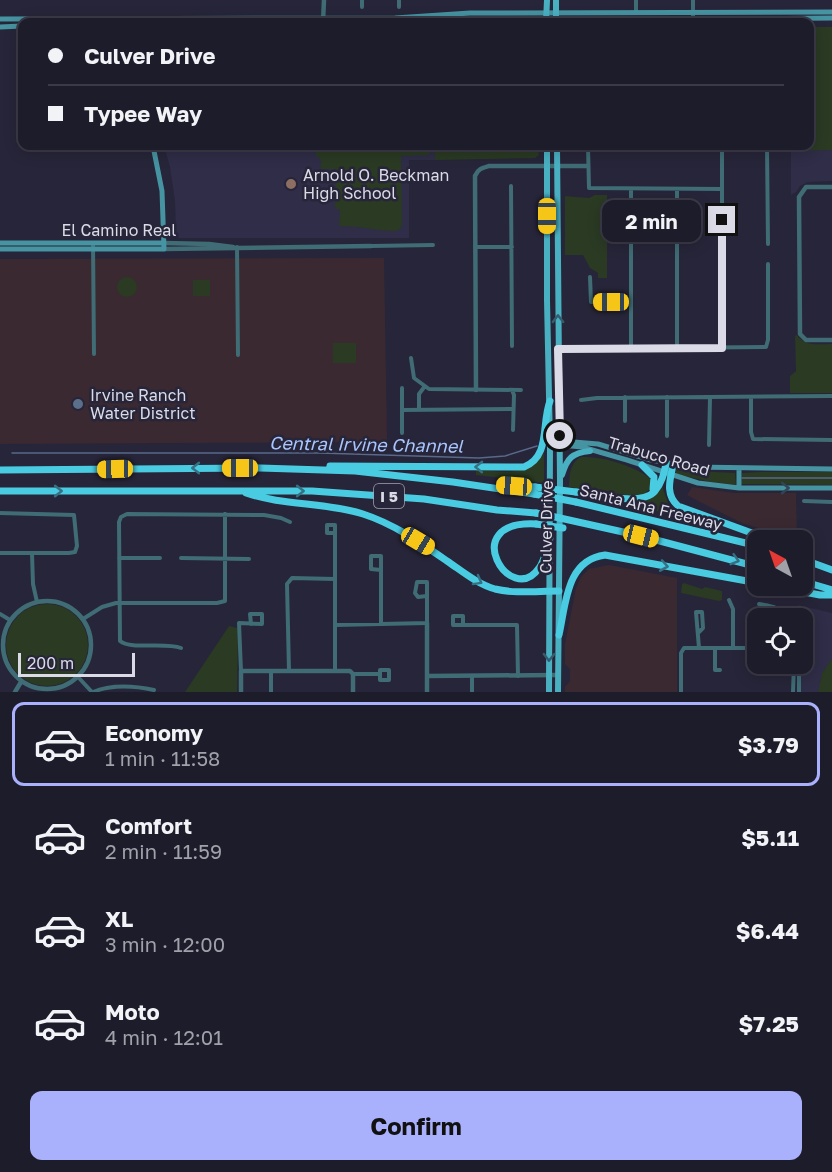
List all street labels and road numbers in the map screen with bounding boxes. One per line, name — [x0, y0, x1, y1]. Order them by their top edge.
street label: El Camino Real — [62, 220, 176, 240]
street label: Trabuco Road — [606, 432, 712, 480]
street label: Culver Drive — [535, 480, 557, 574]
street label: Santa Ana Freeway — [578, 480, 724, 534]
road number: I 5 — [374, 484, 404, 508]

